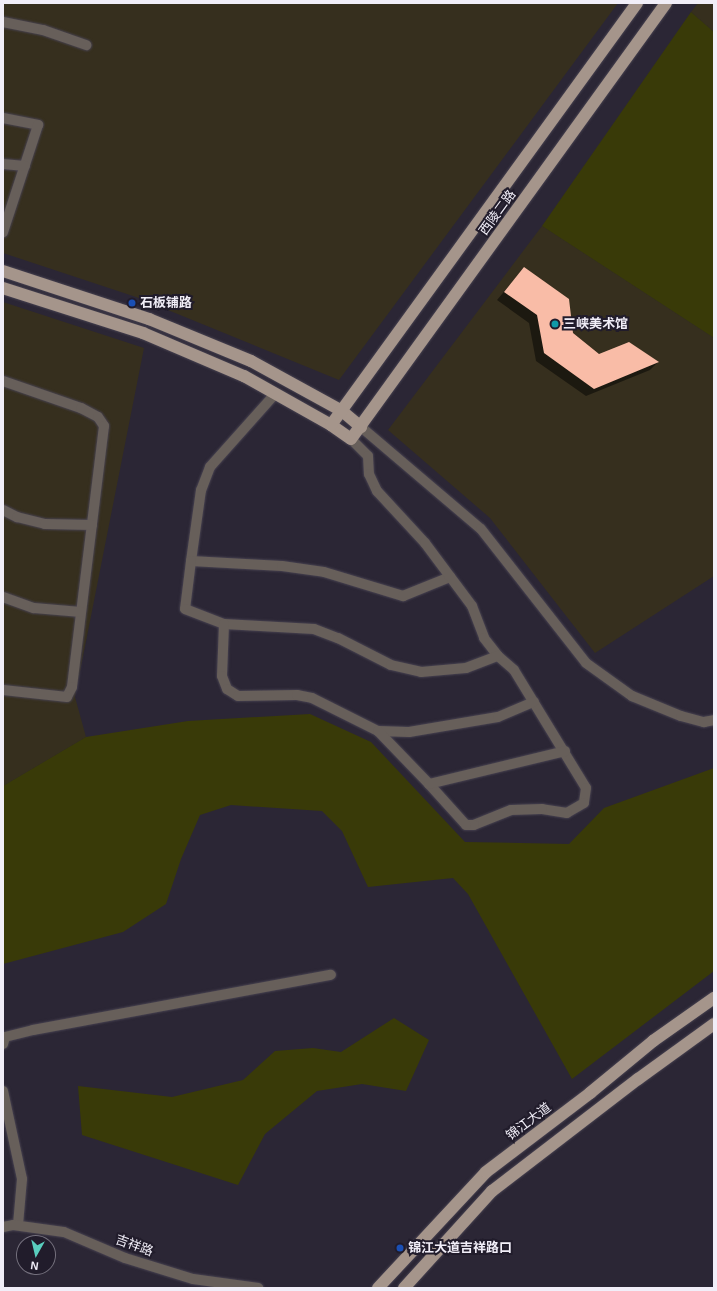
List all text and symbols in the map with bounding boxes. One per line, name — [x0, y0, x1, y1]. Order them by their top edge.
street label: 西陵二路 — [476, 187, 520, 239]
place label: 石板铺路 — [140, 295, 192, 311]
marker: 石板铺路 — [127, 298, 137, 308]
place label: 三峡美术馆 — [563, 316, 628, 332]
marker: 三峡美术馆 — [550, 319, 560, 329]
street label: 锦江大道 — [504, 1100, 554, 1144]
street label: 吉祥路 — [113, 1232, 155, 1260]
north arrow — [16, 1235, 56, 1275]
place label: 锦江大道吉祥路口 — [408, 1240, 512, 1256]
marker: 锦江大道吉祥路口 — [395, 1243, 405, 1253]
text: N — [30, 1259, 39, 1272]

